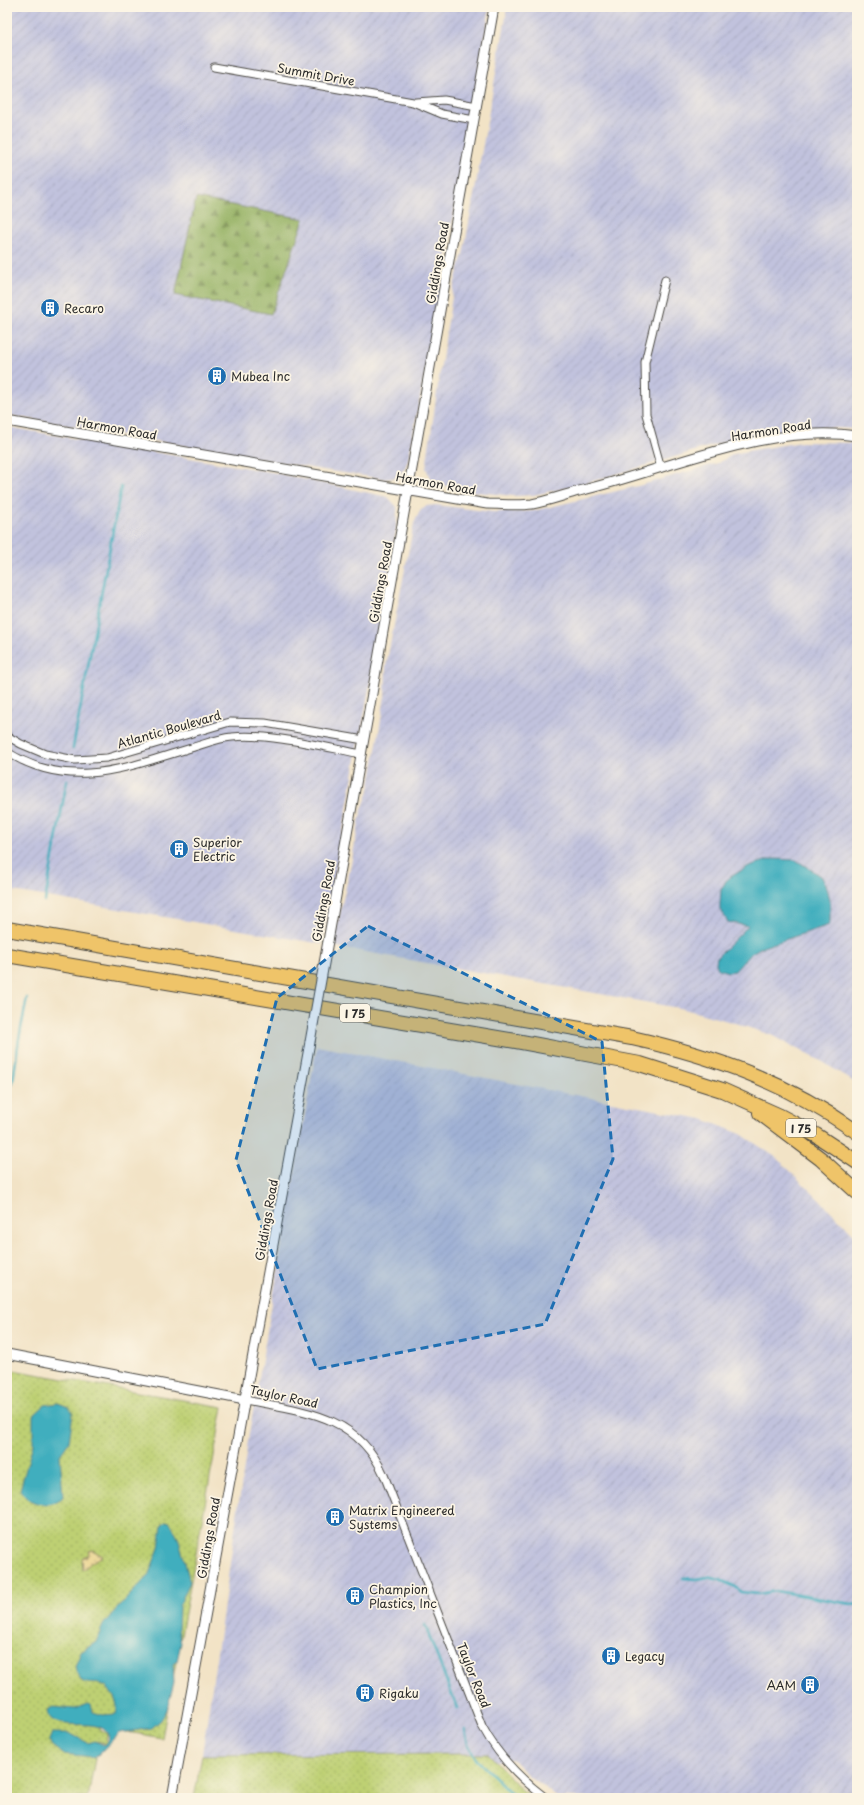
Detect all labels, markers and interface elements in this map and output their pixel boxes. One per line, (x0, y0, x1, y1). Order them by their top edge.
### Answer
street label: Summit Drive (276, 58, 356, 90)
street label: Giddings Road (421, 221, 453, 305)
building icon: Recaro (39, 297, 61, 319)
place label: Recaro (64, 299, 104, 317)
building icon: Mubea Inc (206, 365, 228, 387)
place label: Mubea Inc (231, 367, 290, 385)
street label: Harmon Road (76, 412, 158, 444)
street label: Harmon Road (730, 415, 812, 445)
street label: Harmon Road (395, 467, 477, 499)
street label: Giddings Road (364, 540, 396, 624)
street label: Atlantic Boulevard (115, 705, 224, 752)
place label: Superior Electric (193, 833, 242, 865)
building icon: Superior Electric (168, 838, 190, 860)
street label: Giddings Road (307, 859, 339, 943)
road number: I 75 (340, 1004, 370, 1022)
road number: I 75 (786, 1119, 816, 1137)
street label: Giddings Road (250, 1178, 282, 1262)
street label: Taylor Road (248, 1380, 320, 1412)
street label: Giddings Road (192, 1496, 224, 1580)
place label: Matrix Engineered Systems (349, 1501, 455, 1533)
building icon: Matrix Engineered Systems (324, 1506, 346, 1528)
place label: Champion Plastics, Inc (369, 1580, 437, 1612)
building icon: Champion Plastics, Inc (344, 1585, 366, 1607)
street label: Taylor Road (453, 1640, 495, 1710)
building icon: Legacy (600, 1645, 622, 1667)
place label: Legacy (625, 1647, 665, 1665)
building icon: AAM (799, 1674, 821, 1696)
place label: AAM (767, 1676, 796, 1694)
building icon: Rigaku (354, 1682, 376, 1704)
place label: Rigaku (379, 1684, 419, 1702)

